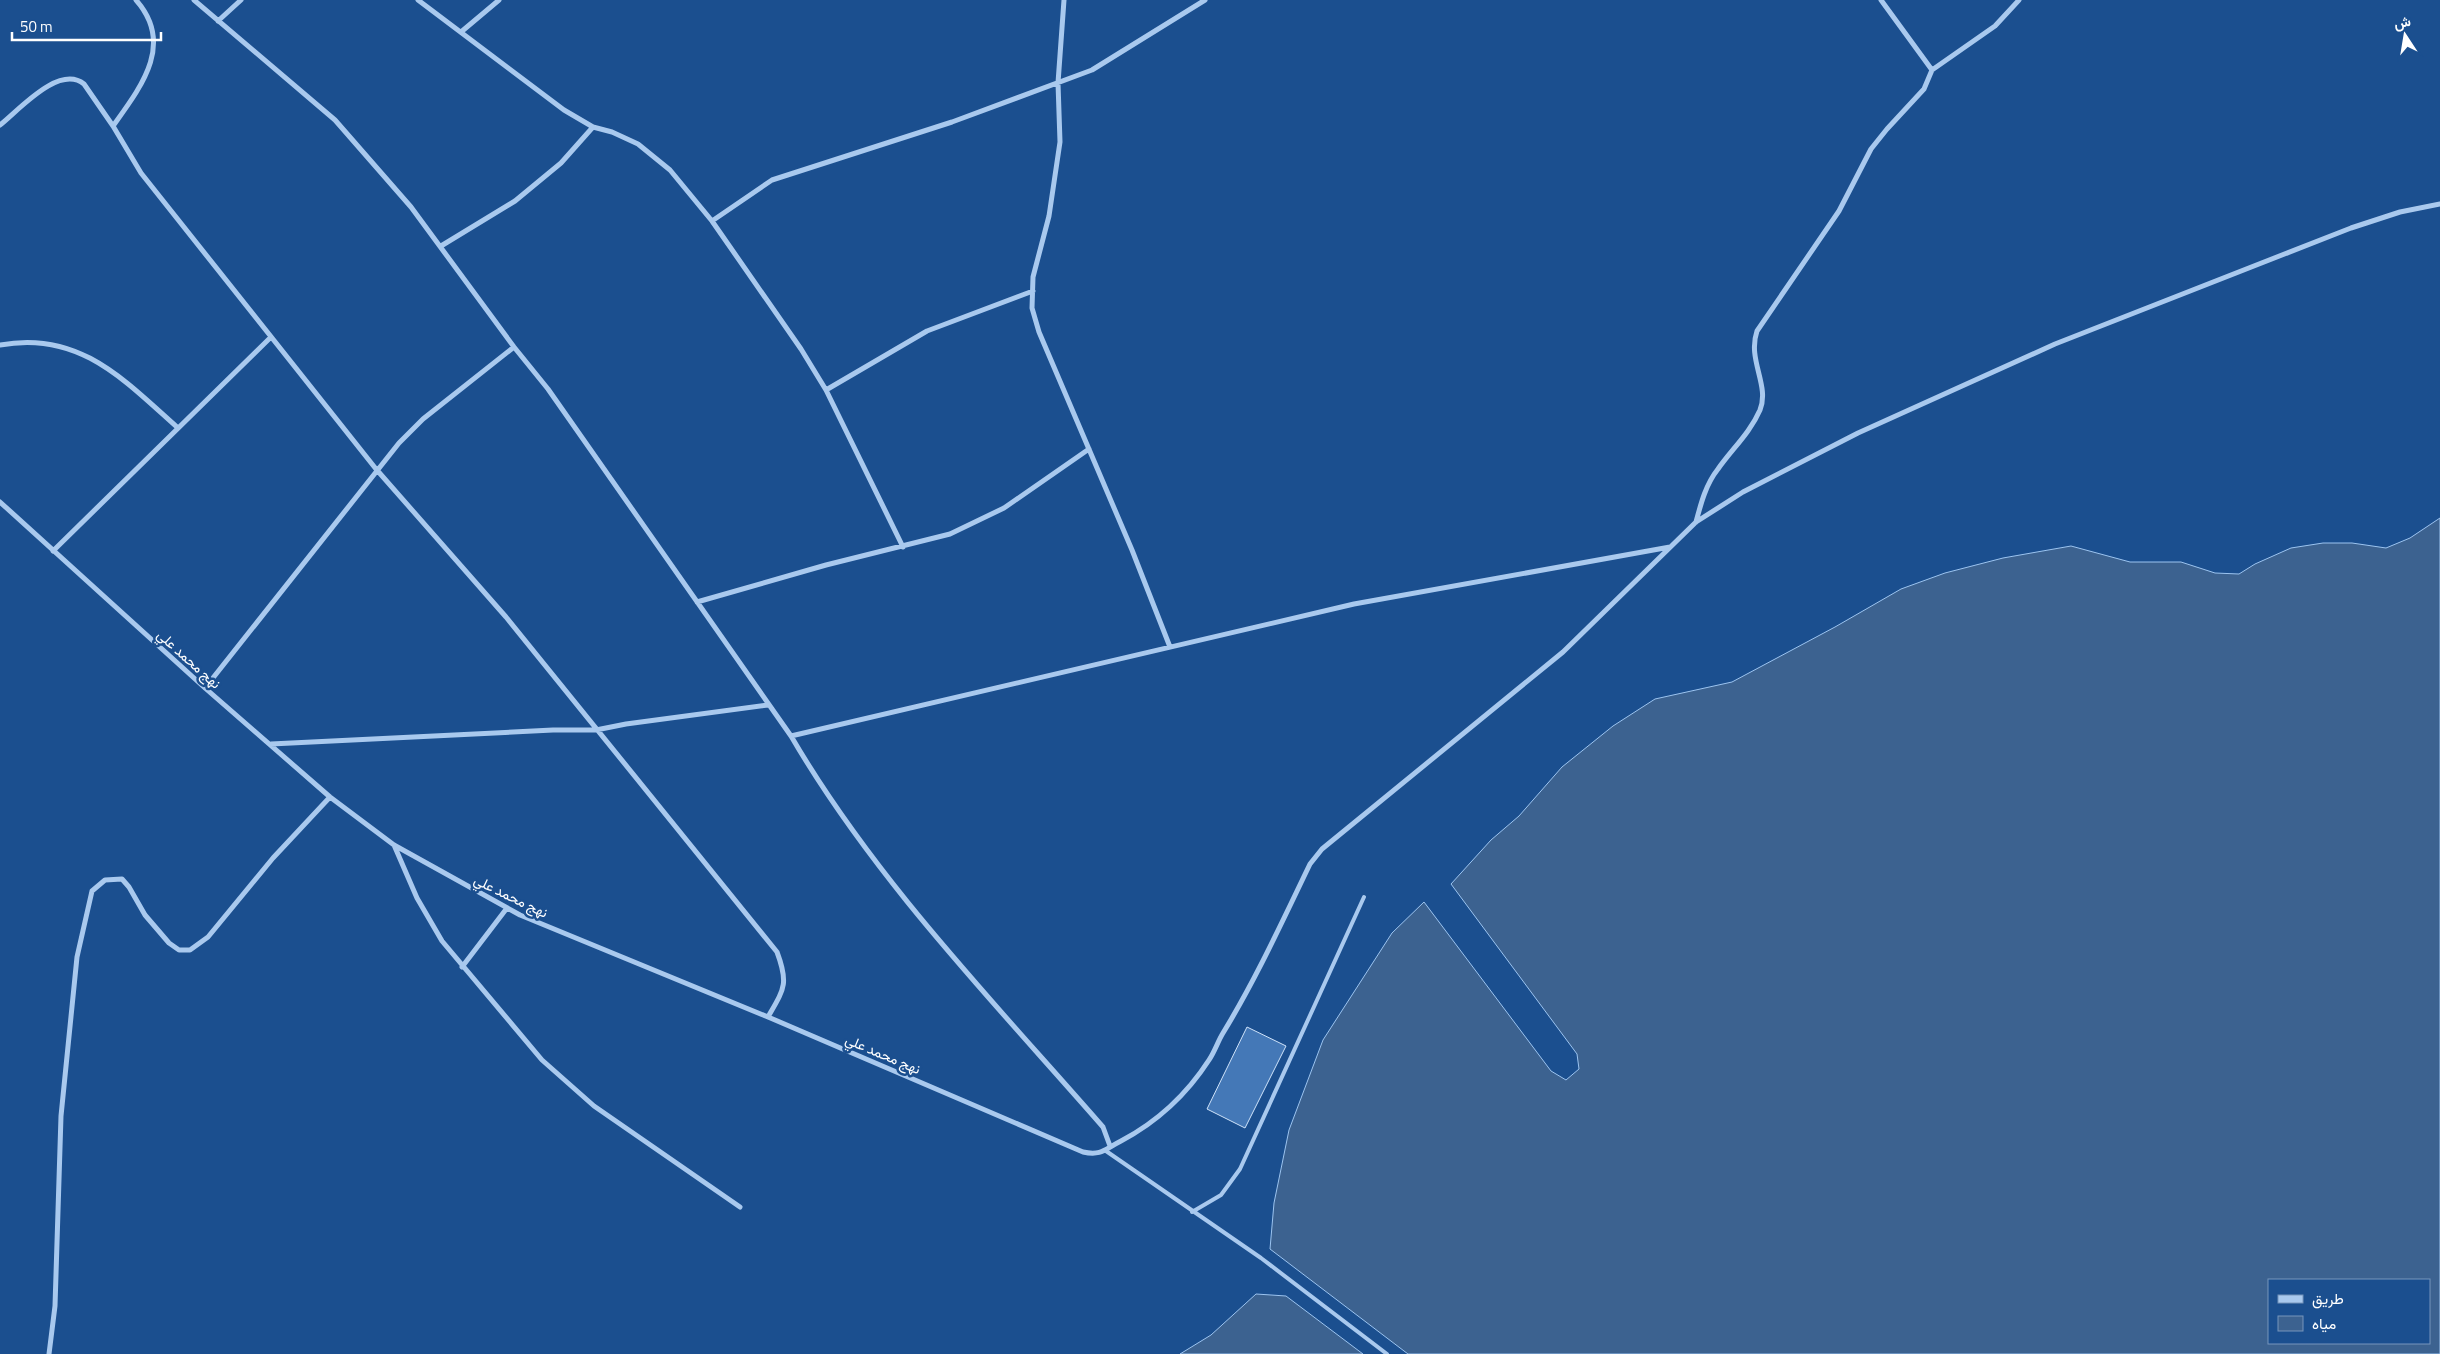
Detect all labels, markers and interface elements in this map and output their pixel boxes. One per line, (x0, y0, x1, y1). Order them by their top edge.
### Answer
scale bar (12, 10, 161, 42)
north arrow (2380, 10, 2430, 60)
text: ش (2392, 10, 2413, 34)
text: 50 m (20, 15, 53, 38)
street label: نهج محمد علي (151, 624, 226, 695)
street label: نهج محمد علي (470, 869, 552, 924)
street label: نهج محمد علي (841, 1028, 924, 1081)
legend (2268, 1279, 2430, 1344)
text: طريق (2312, 1287, 2344, 1310)
text: مياه (2312, 1312, 2336, 1335)

